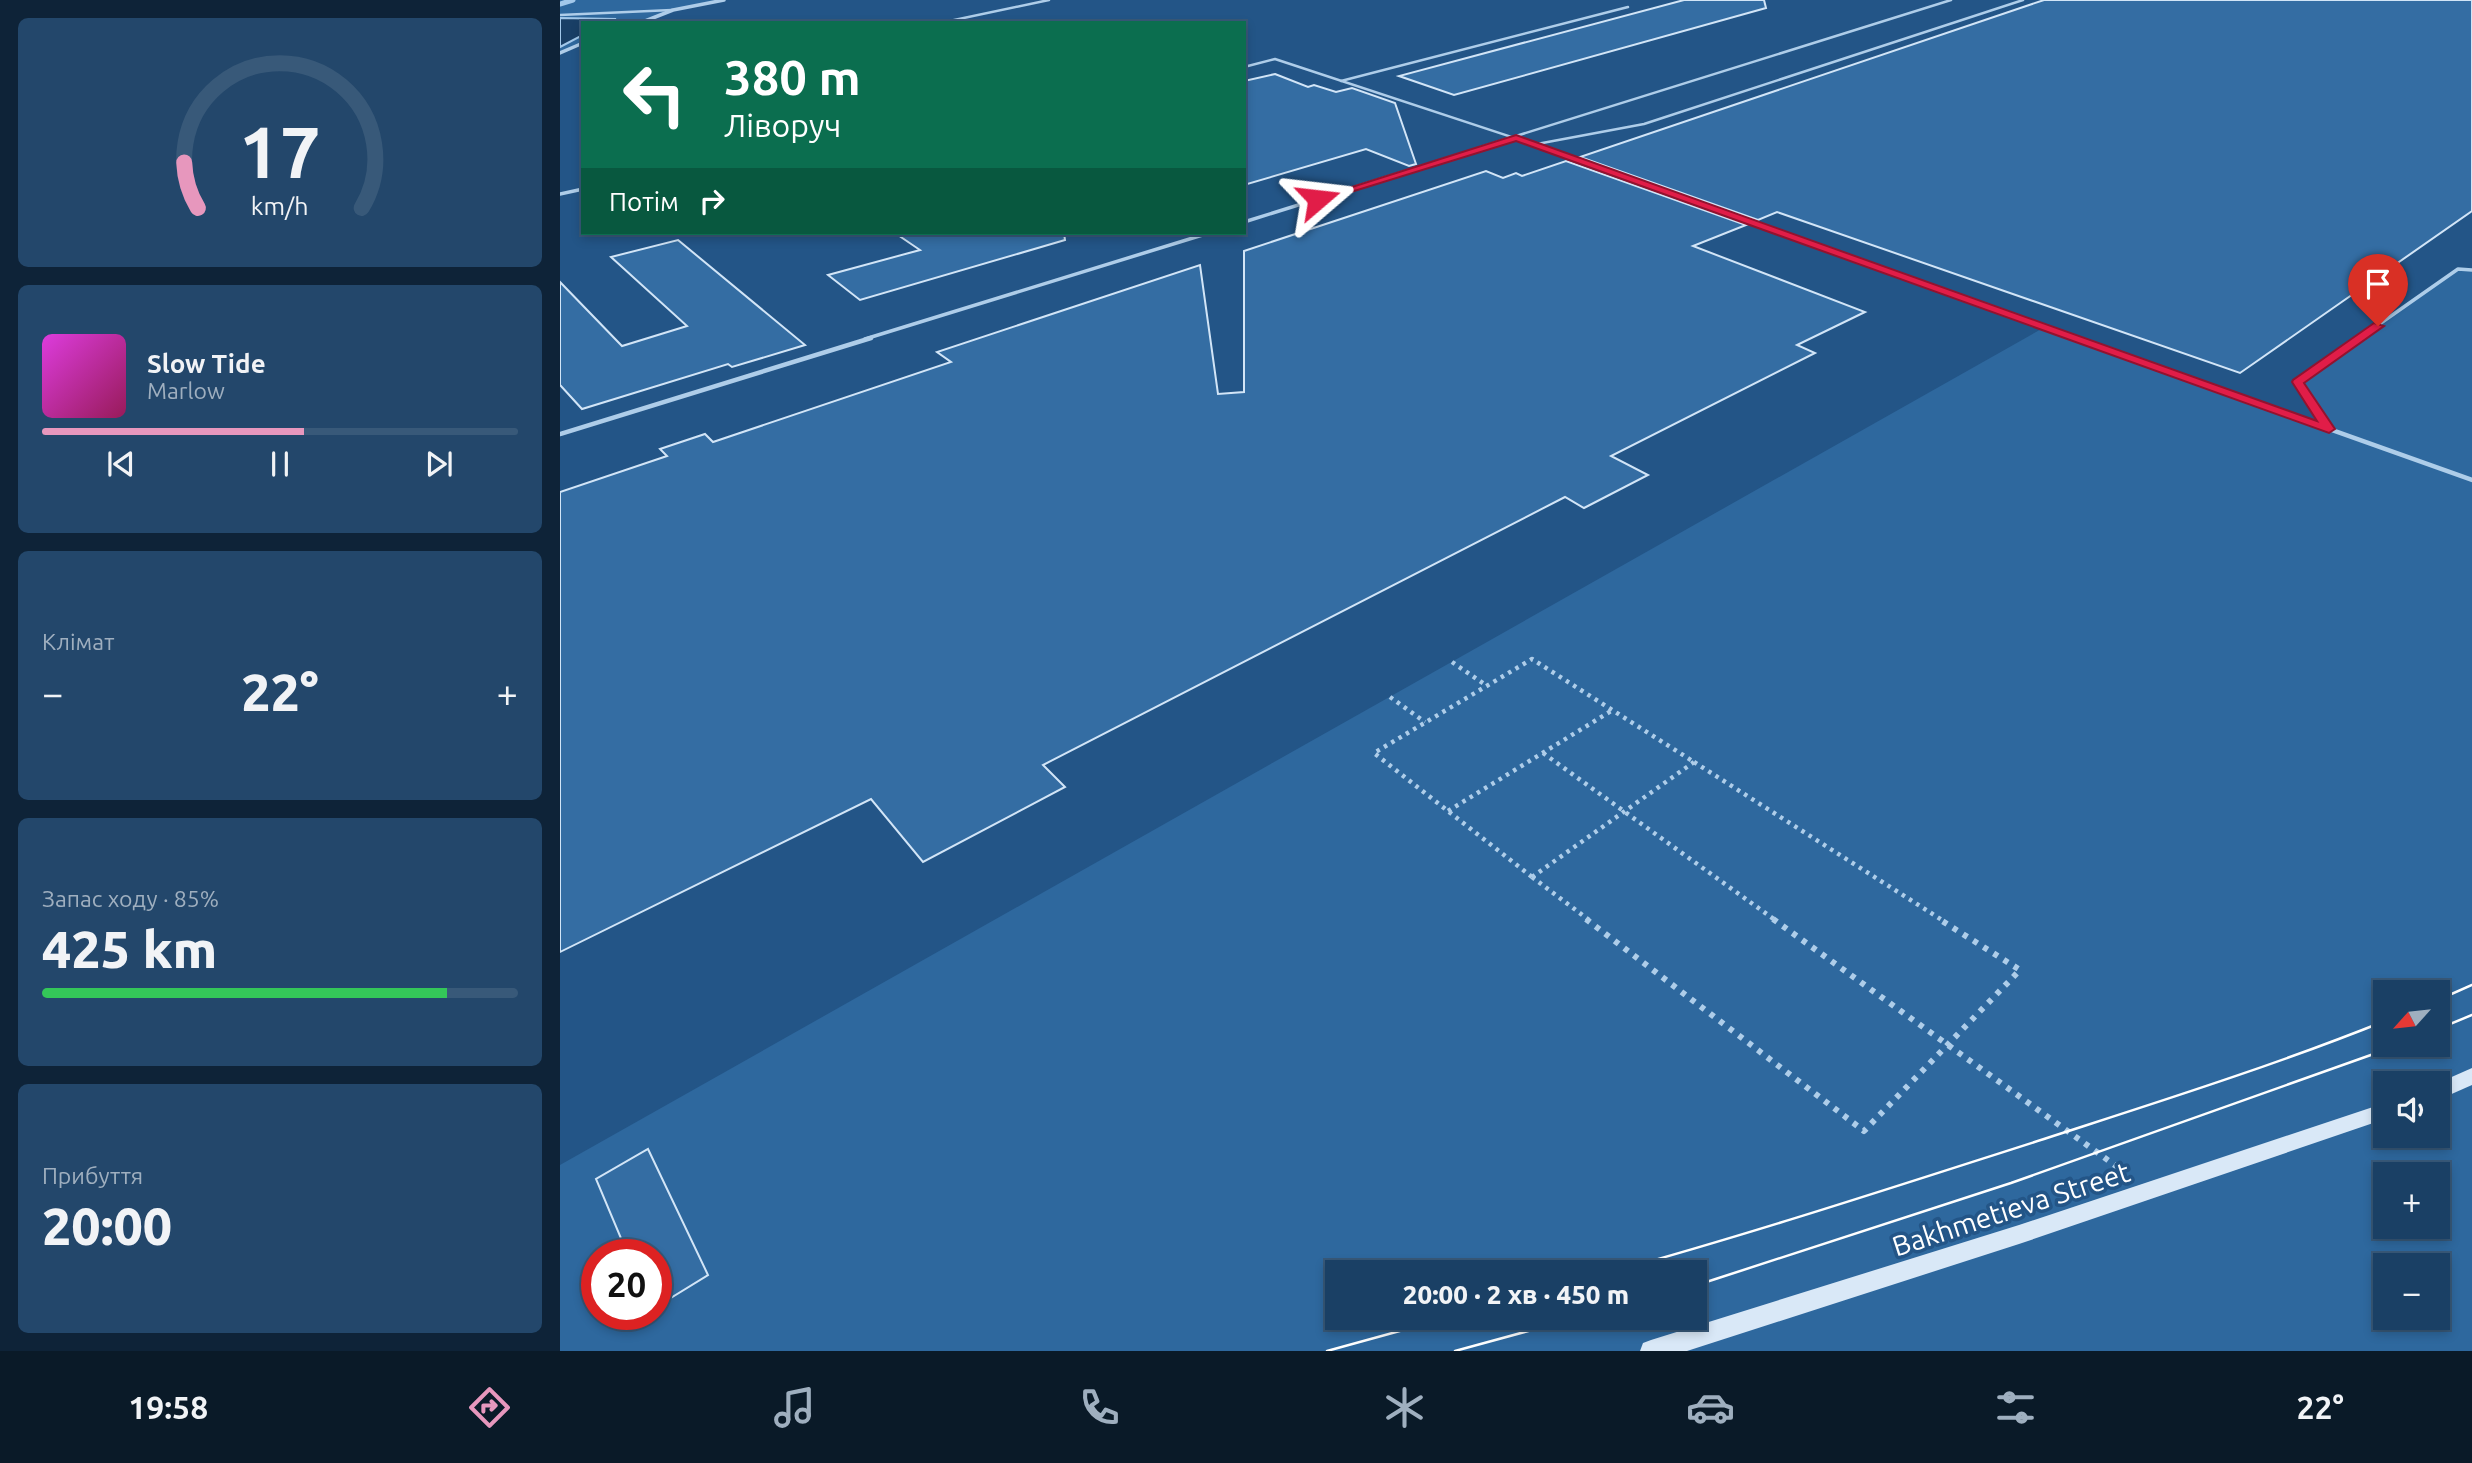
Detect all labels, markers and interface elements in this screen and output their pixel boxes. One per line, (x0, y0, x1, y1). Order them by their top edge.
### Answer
icon: left (609, 49, 700, 140)
text: 380 m (724, 49, 861, 104)
text: Ліворуч (724, 107, 841, 143)
text: 17 (239, 111, 321, 193)
position arrow (1281, 162, 1355, 236)
icon: right (693, 182, 731, 220)
text: Потім (609, 187, 679, 216)
text: km/h (251, 192, 309, 220)
pin (2348, 254, 2408, 326)
icon: arrive (2359, 265, 2397, 303)
text: Slow Tide (147, 349, 266, 378)
text: Marlow (147, 378, 225, 403)
icon: previous (102, 445, 140, 483)
icon: pause (261, 445, 299, 483)
icon: next (420, 445, 458, 483)
text: Клімат (42, 629, 114, 654)
text: 22° (241, 663, 319, 721)
text: − (42, 672, 63, 714)
text: + (497, 672, 518, 714)
text: Запас ходу · 85% (42, 886, 219, 911)
text: 425 km (42, 920, 217, 978)
north arrow (2373, 980, 2450, 1057)
map controls (2373, 980, 2450, 1330)
button: sound (2373, 1071, 2450, 1148)
street label: Bakhmetieva Street (1888, 1155, 2133, 1262)
button: + (2373, 1162, 2450, 1239)
text: Прибуття (42, 1163, 143, 1188)
text: 20:00 (42, 1197, 172, 1255)
speed limit sign: 20 (581, 1239, 672, 1330)
button: − (2373, 1253, 2450, 1330)
text: 20:00 · 2 хв · 450 m (1403, 1280, 1629, 1309)
icon: directions (465, 1383, 514, 1432)
icon: music (770, 1383, 819, 1432)
icon: phone (1075, 1383, 1124, 1432)
icon: climate (1380, 1383, 1429, 1432)
icon: car (1686, 1383, 1735, 1432)
icon: filters (1991, 1383, 2040, 1432)
text: 19:58 (128, 1389, 208, 1425)
text: 22° (2296, 1389, 2344, 1425)

